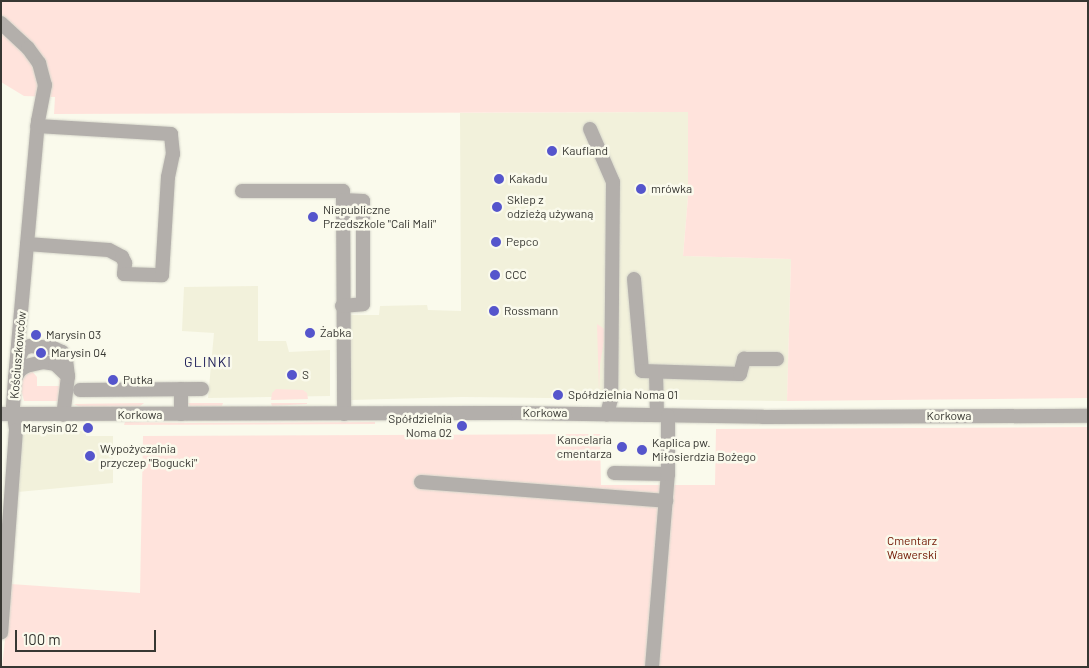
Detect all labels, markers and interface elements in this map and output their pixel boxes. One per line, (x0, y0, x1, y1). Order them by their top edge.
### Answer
place label: Kaufland (562, 144, 608, 158)
marker: Kaufland (546, 145, 558, 157)
place label: Kakadu (509, 172, 547, 186)
marker: Kakadu (493, 173, 505, 185)
place label: mrówka (651, 182, 692, 196)
marker: mrówka (635, 183, 647, 195)
place label: Sklep z odzieżą używaną (507, 193, 593, 221)
marker: Sklep z odzieżą używaną (491, 201, 503, 213)
place label: Niepubliczne Przedszkole "Cali Mali" (323, 203, 436, 231)
marker: Niepubliczne Przedszkole "Cali Mali" (307, 211, 319, 223)
place label: Pepco (506, 235, 539, 249)
marker: Pepco (490, 236, 502, 248)
place label: CCC (505, 268, 527, 282)
marker: CCC (489, 269, 501, 281)
place label: Rossmann (504, 304, 558, 318)
marker: Rossmann (488, 305, 500, 317)
street label: Kościuszkowców (7, 311, 29, 399)
place label: Żabka (320, 326, 351, 340)
marker: Żabka (304, 327, 316, 339)
place label: Marysin 03 (46, 328, 101, 342)
marker: Marysin 03 (30, 329, 42, 341)
place label: Marysin 04 (51, 346, 107, 360)
marker: Marysin 04 (35, 347, 47, 359)
district label: GLINKI (183, 354, 233, 370)
place label: S (302, 368, 309, 382)
marker: S (286, 369, 298, 381)
place label: Putka (123, 373, 153, 387)
marker: Putka (107, 374, 119, 386)
place label: Spółdzielnia Noma 01 (568, 388, 678, 402)
marker: Spółdzielnia Noma 01 (552, 389, 564, 401)
street label: Korkowa (523, 406, 567, 420)
street label: Korkowa (118, 408, 162, 422)
street label: Korkowa (927, 409, 971, 423)
place label: Spółdzielnia Noma 02 (388, 412, 452, 440)
marker: Spółdzielnia Noma 02 (456, 420, 468, 432)
place label: Marysin 02 (23, 421, 78, 435)
marker: Marysin 02 (82, 422, 94, 434)
place label: Kancelaria cmentarza (557, 433, 612, 461)
place label: Kaplica pw. Miłosierdzia Bożego (652, 436, 756, 464)
marker: Kancelaria cmentarza (616, 441, 628, 453)
place label: Wypożyczalnia przyczep "Bogucki" (100, 442, 197, 470)
marker: Kaplica pw. Miłosierdzia Bożego (636, 444, 648, 456)
marker: Wypożyczalnia przyczep "Bogucki" (84, 450, 96, 462)
park label: Cmentarz Wawerski (887, 534, 937, 562)
scale bar (18, 620, 159, 652)
text: 100 m (23, 630, 61, 648)

